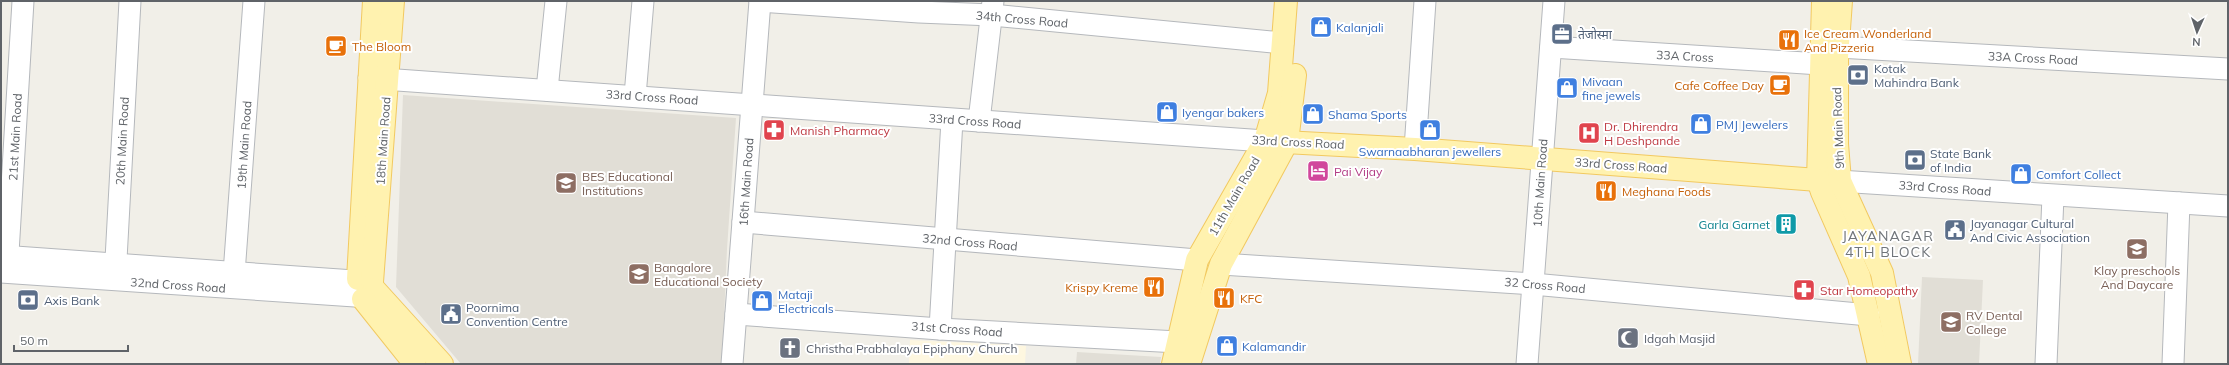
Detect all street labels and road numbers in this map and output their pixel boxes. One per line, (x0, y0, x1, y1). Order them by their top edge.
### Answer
street label: 34th Cross Road (975, 7, 1069, 31)
street label: 33A Cross (1656, 47, 1714, 65)
street label: 33A Cross Road (1988, 48, 2078, 68)
street label: 33rd Cross Road (605, 86, 699, 108)
street label: 9th Main Road (1829, 87, 1847, 169)
street label: 21st Main Road (5, 93, 25, 181)
street label: 20th Main Road (112, 96, 132, 186)
street label: 18th Main Road (372, 96, 394, 186)
street label: 19th Main Road (233, 100, 255, 190)
street label: 33rd Cross Road (928, 110, 1022, 132)
street label: 33rd Cross Road (1251, 132, 1345, 152)
street label: 16th Main Road (735, 137, 757, 227)
street label: 10th Main Road (1529, 138, 1551, 228)
street label: 11th Main Road (1205, 154, 1263, 238)
street label: 33rd Cross Road (1574, 154, 1668, 176)
street label: 33rd Cross Road (1898, 177, 1992, 199)
street label: 32nd Cross Road (922, 230, 1018, 254)
street label: 32nd Cross Road (130, 274, 226, 296)
street label: 32 Cross Road (1504, 274, 1586, 296)
street label: 31st Cross Road (911, 318, 1003, 340)

